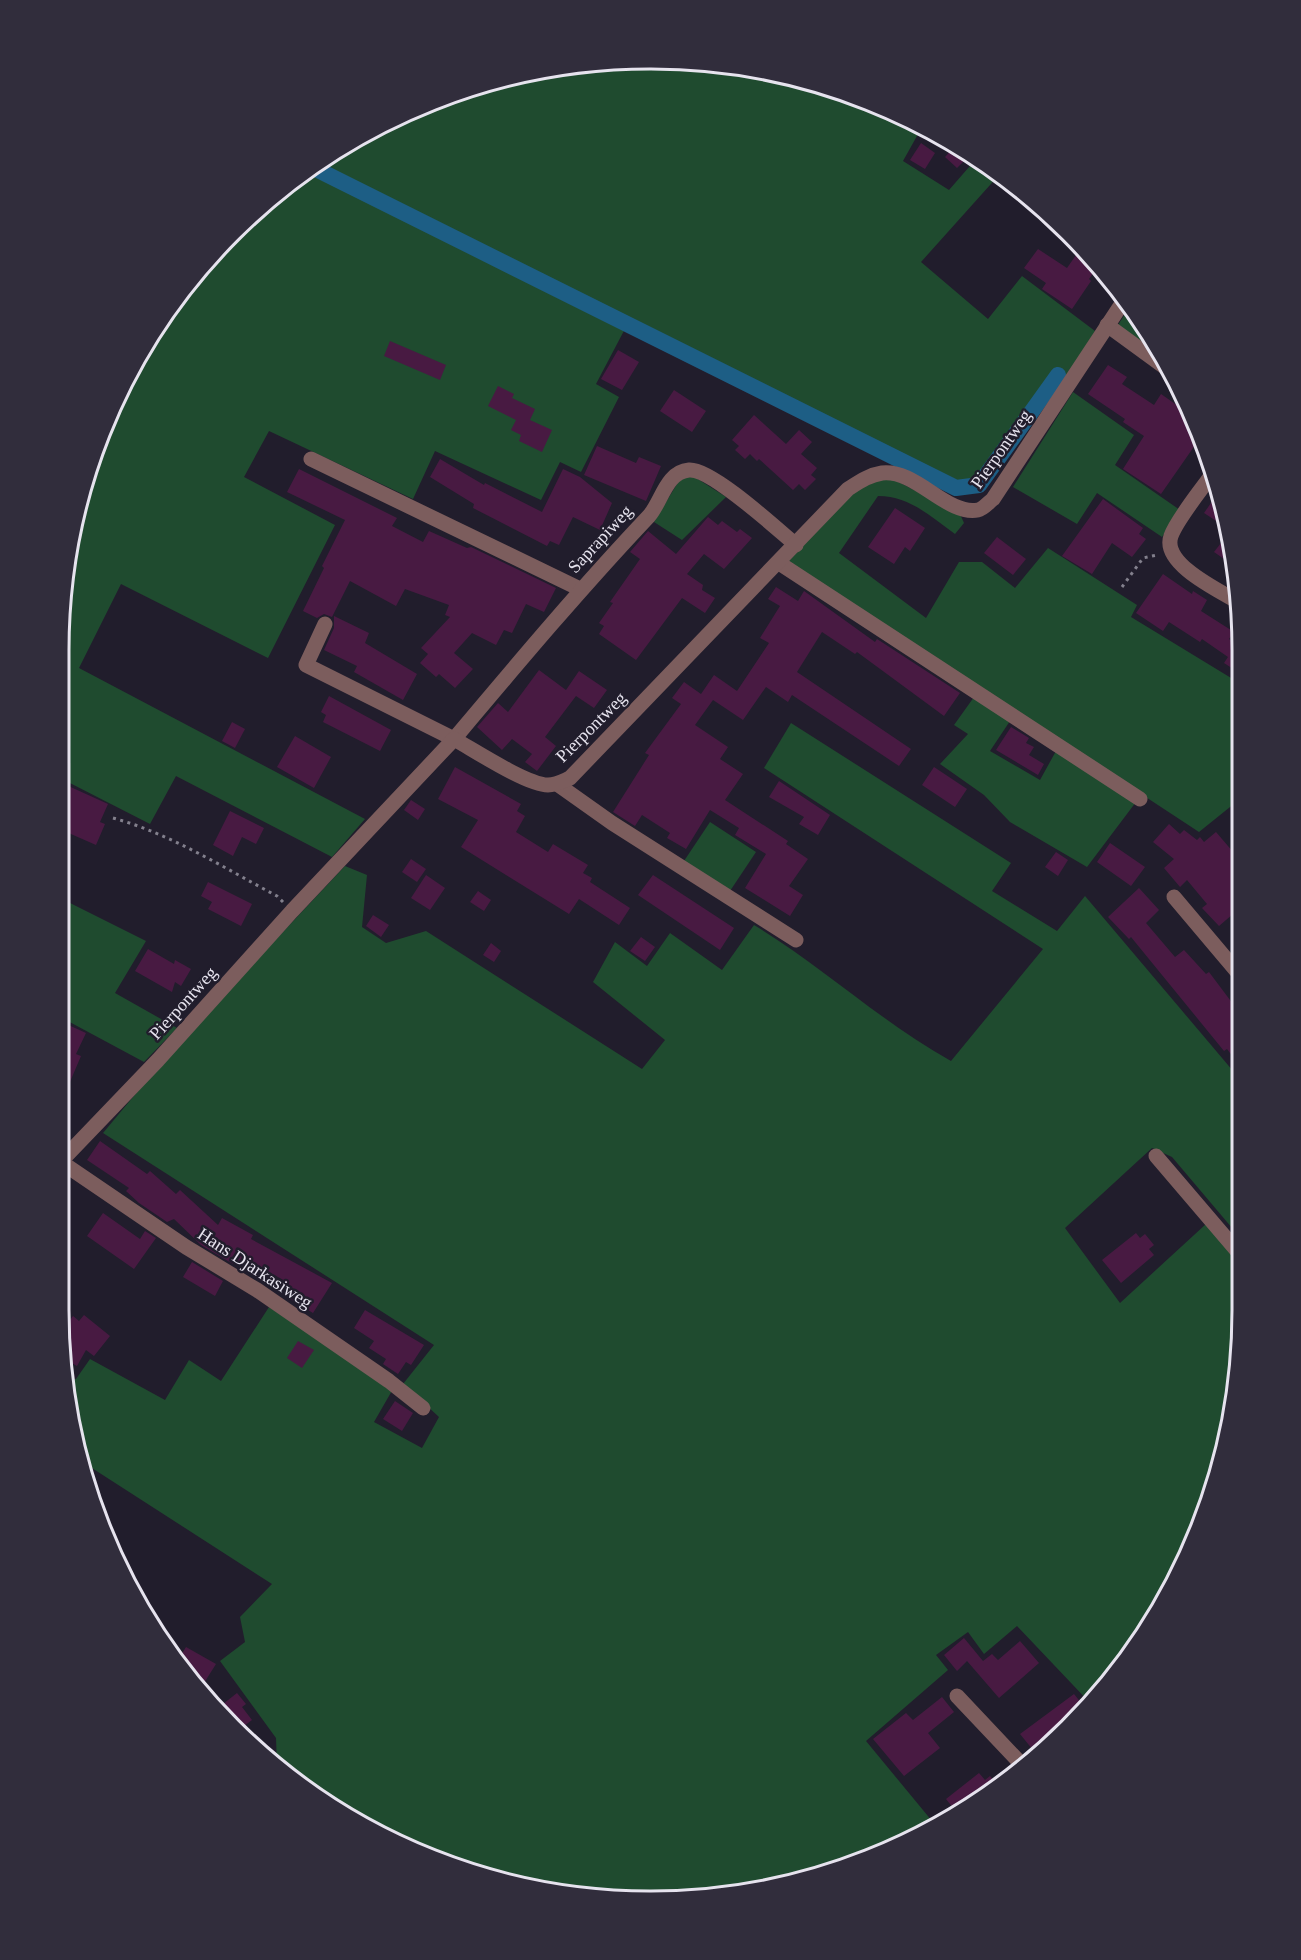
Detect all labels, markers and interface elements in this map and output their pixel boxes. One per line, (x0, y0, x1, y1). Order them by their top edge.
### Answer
street label: Pierpontweg (967, 406, 1035, 492)
street label: Saprapiweg (564, 501, 636, 577)
street label: Pierpontweg (552, 688, 630, 766)
street label: Pierpontweg (145, 963, 221, 1043)
street label: Hans Djarkasiweg (194, 1224, 316, 1312)

